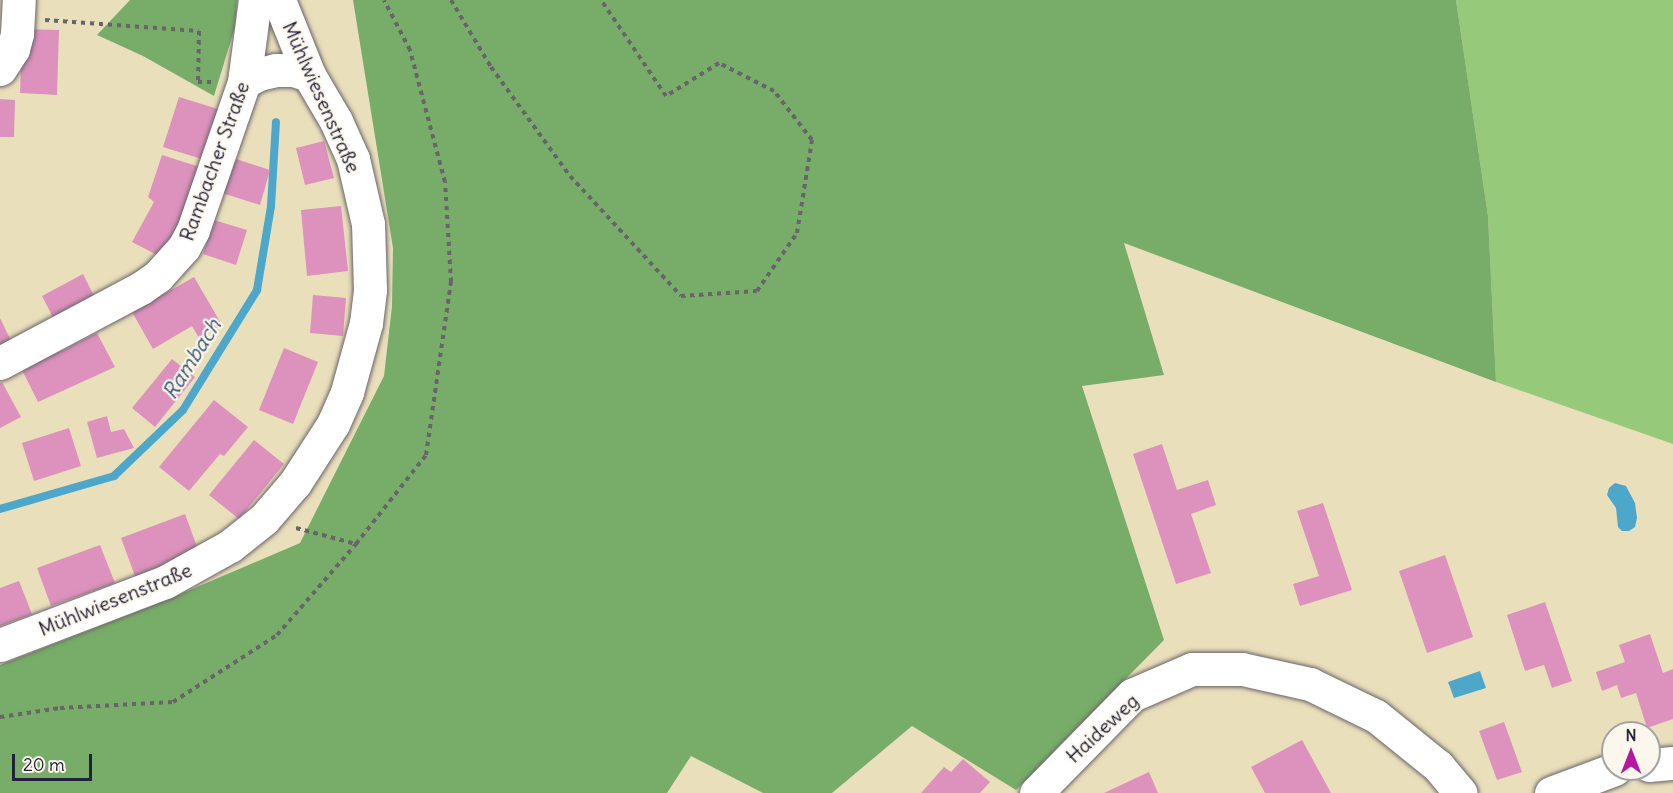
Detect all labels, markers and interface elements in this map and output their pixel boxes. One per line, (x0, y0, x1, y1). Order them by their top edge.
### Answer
street label: Mühlwiesenstraße (278, 18, 366, 176)
street label: Rambacher Straße (174, 78, 254, 244)
water label: Rambach (157, 314, 227, 404)
street label: Mühlwiesenstraße (35, 557, 195, 641)
street label: Haideweg (1061, 688, 1143, 768)
north arrow (1601, 721, 1661, 781)
text: N (1625, 725, 1637, 745)
scale bar (15, 742, 94, 780)
text: 20 m (23, 753, 65, 776)

